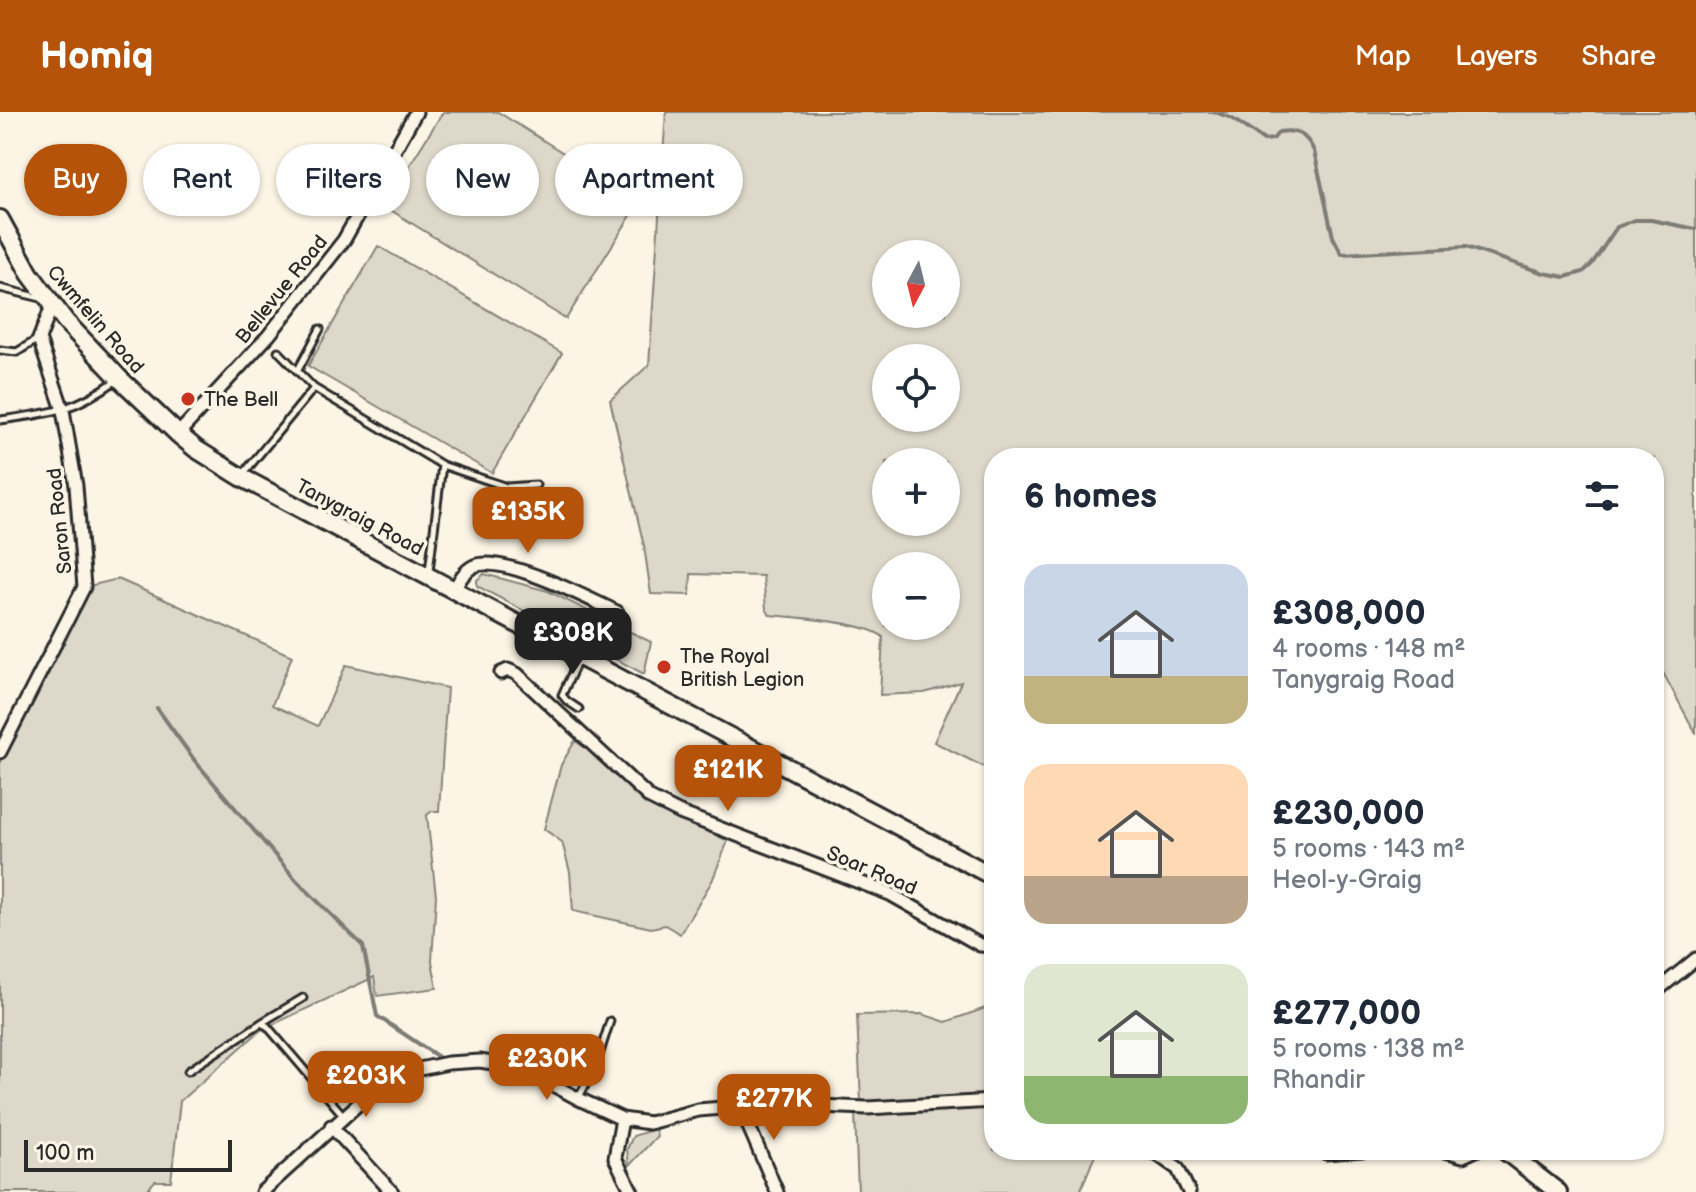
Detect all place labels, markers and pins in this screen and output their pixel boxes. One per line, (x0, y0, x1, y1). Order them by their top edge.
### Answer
place label: The Bell (204, 388, 278, 412)
marker: The Bell (179, 390, 197, 408)
pin: £135K (472, 487, 584, 555)
pin: £308K (517, 608, 629, 676)
place label: The Royal British Legion (680, 645, 804, 692)
marker: The Royal British Legion (655, 658, 673, 676)
pin: £121K (672, 745, 784, 813)
pin: £230K (491, 1034, 603, 1102)
pin: £203K (310, 1051, 422, 1119)
pin: £277K (718, 1074, 830, 1142)

